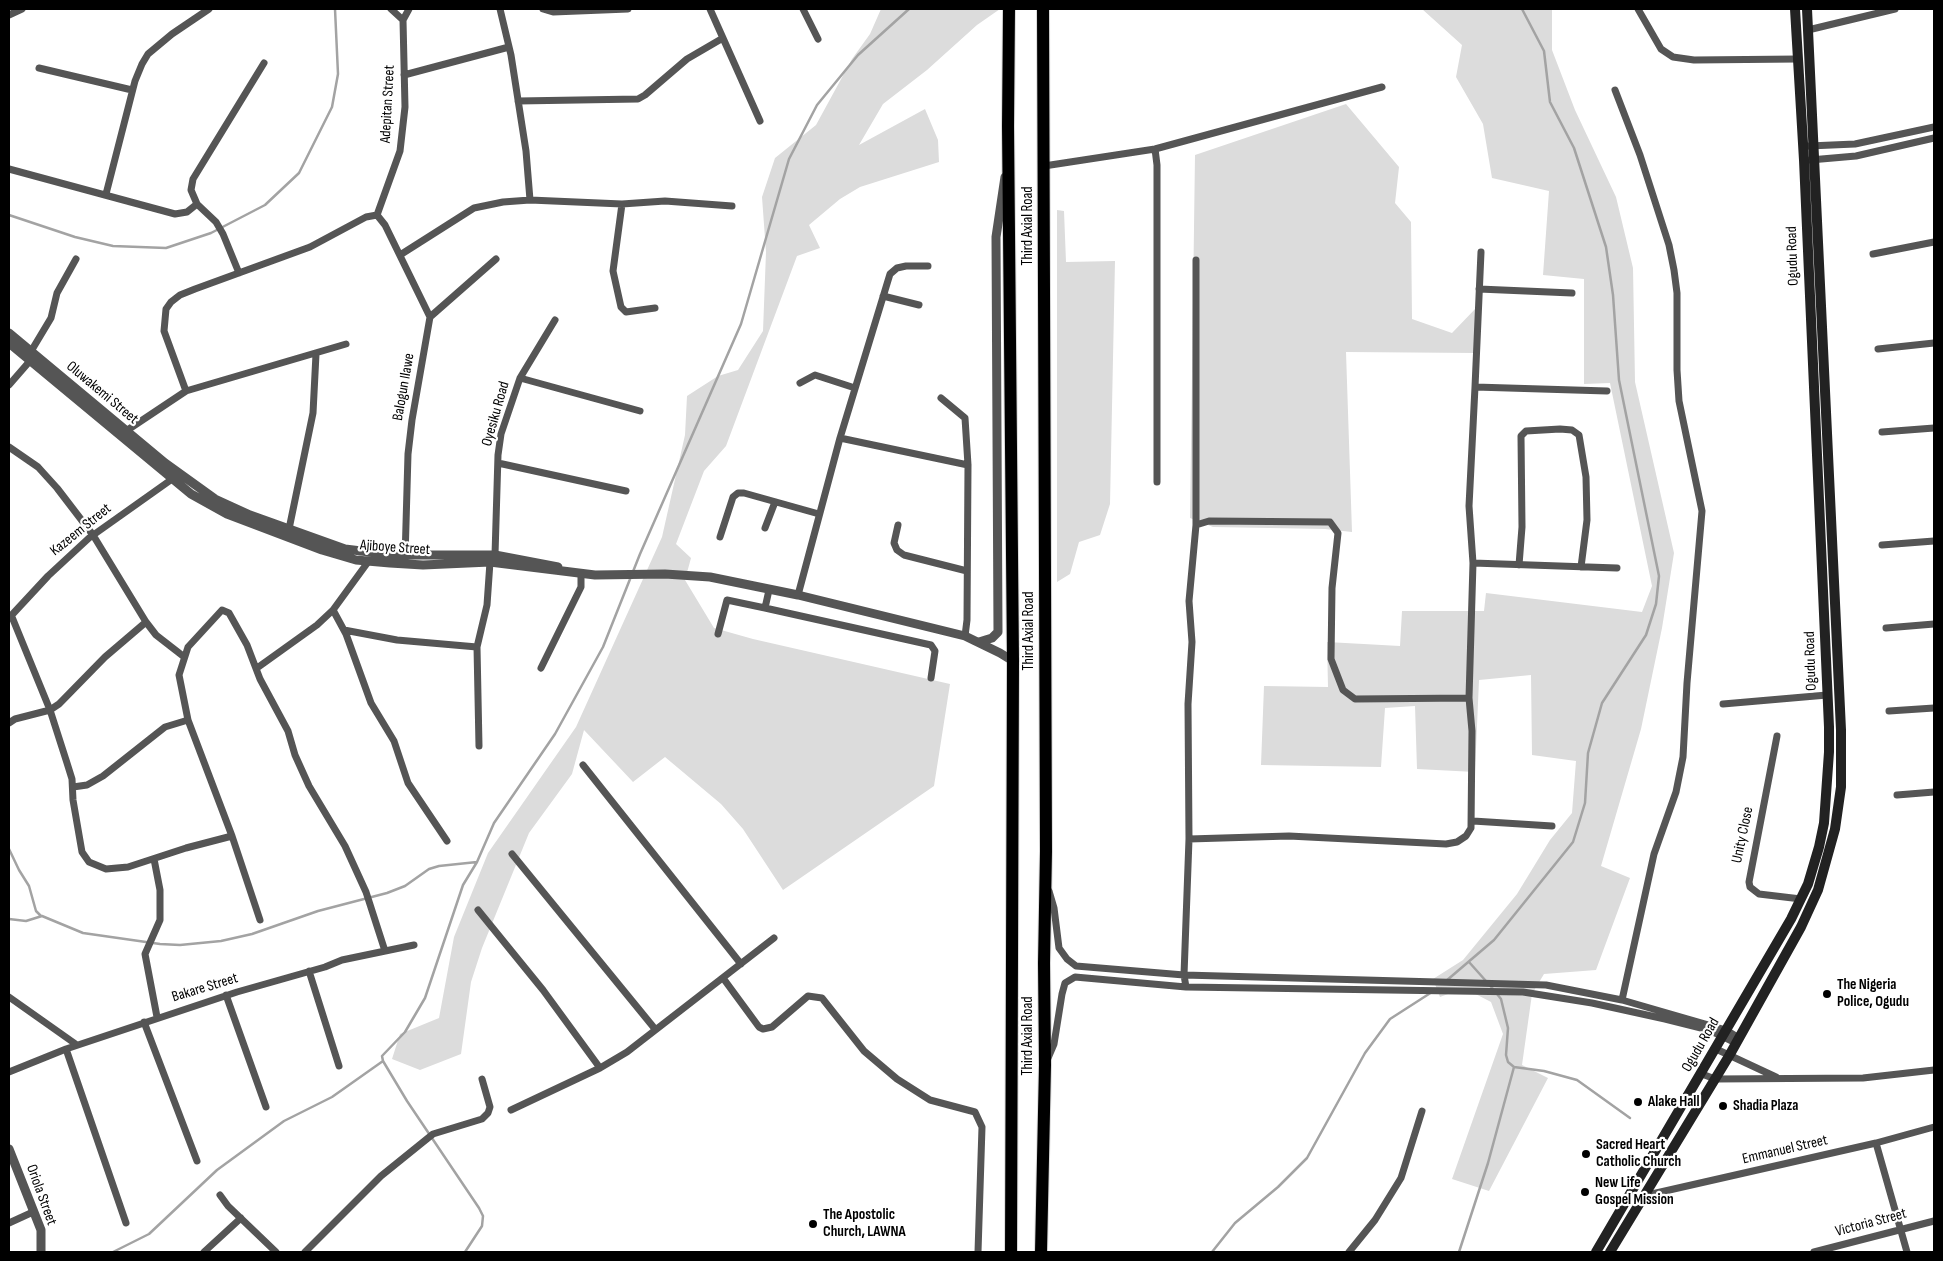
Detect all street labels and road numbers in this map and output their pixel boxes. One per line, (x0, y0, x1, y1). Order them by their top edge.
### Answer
street label: Adepitan Street (377, 64, 399, 144)
street label: Third Axial Road (1019, 187, 1037, 265)
street label: Ogudu Road (1783, 226, 1803, 286)
street label: Balogun Ilawe (389, 352, 419, 422)
street label: Oluwakemi Street (62, 358, 142, 428)
street label: Oyesiku Road (478, 379, 514, 449)
street label: Kazeem Street (47, 500, 115, 560)
street label: Ajiboye Street (359, 537, 431, 559)
street label: Third Axial Road (1020, 592, 1038, 670)
street label: Ogudu Road (1801, 631, 1821, 691)
street label: Unity Close (1728, 805, 1758, 865)
street label: Bakare Street (170, 969, 240, 1007)
street label: Third Axial Road (1019, 997, 1037, 1075)
street label: Ogudu Road (1678, 1015, 1724, 1075)
street label: Emmanuel Street (1741, 1131, 1829, 1169)
street label: Oriola Street (22, 1162, 60, 1228)
street label: Victoria Street (1833, 1205, 1909, 1241)

